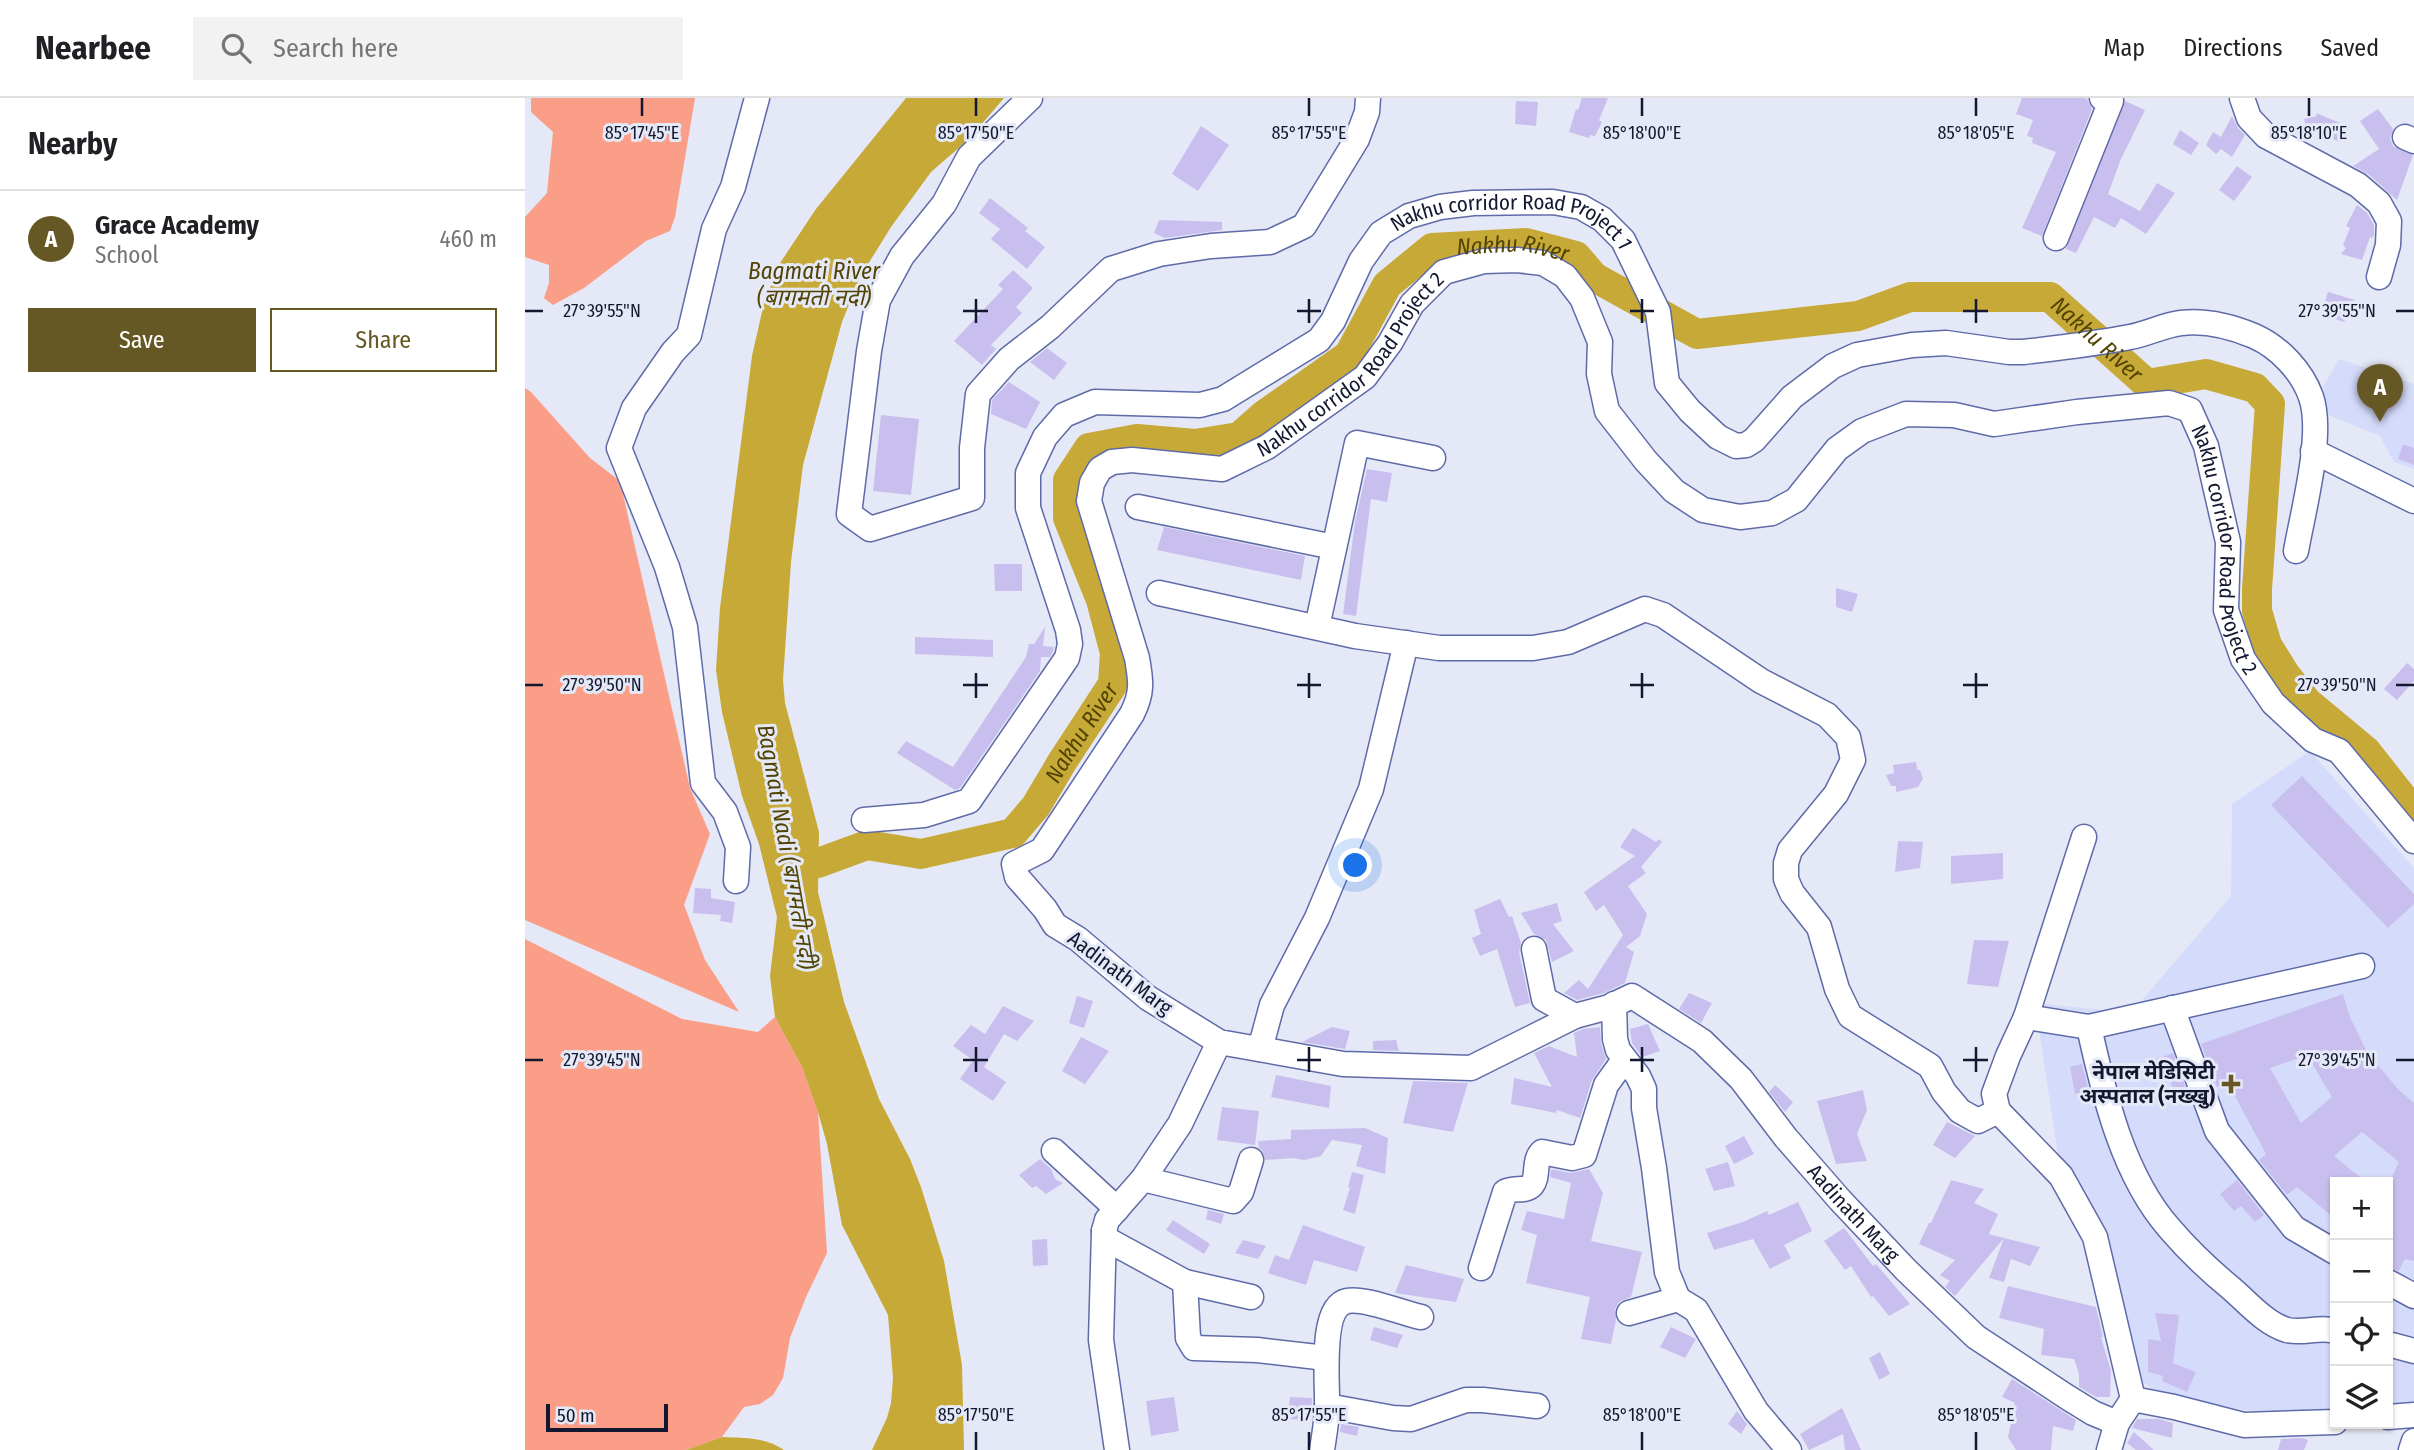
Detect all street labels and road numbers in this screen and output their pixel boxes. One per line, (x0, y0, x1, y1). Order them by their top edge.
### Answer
street label: Nakhu corridor Road Project 1 (1386, 189, 1638, 253)
street label: Nakhu corridor Road Project 2 (1253, 267, 1449, 463)
street label: Nakhu corridor Road Project 2 (2185, 421, 2263, 680)
street label: Aadinath Marg (1063, 925, 1178, 1021)
street label: Aadinath Marg (1802, 1159, 1905, 1268)

